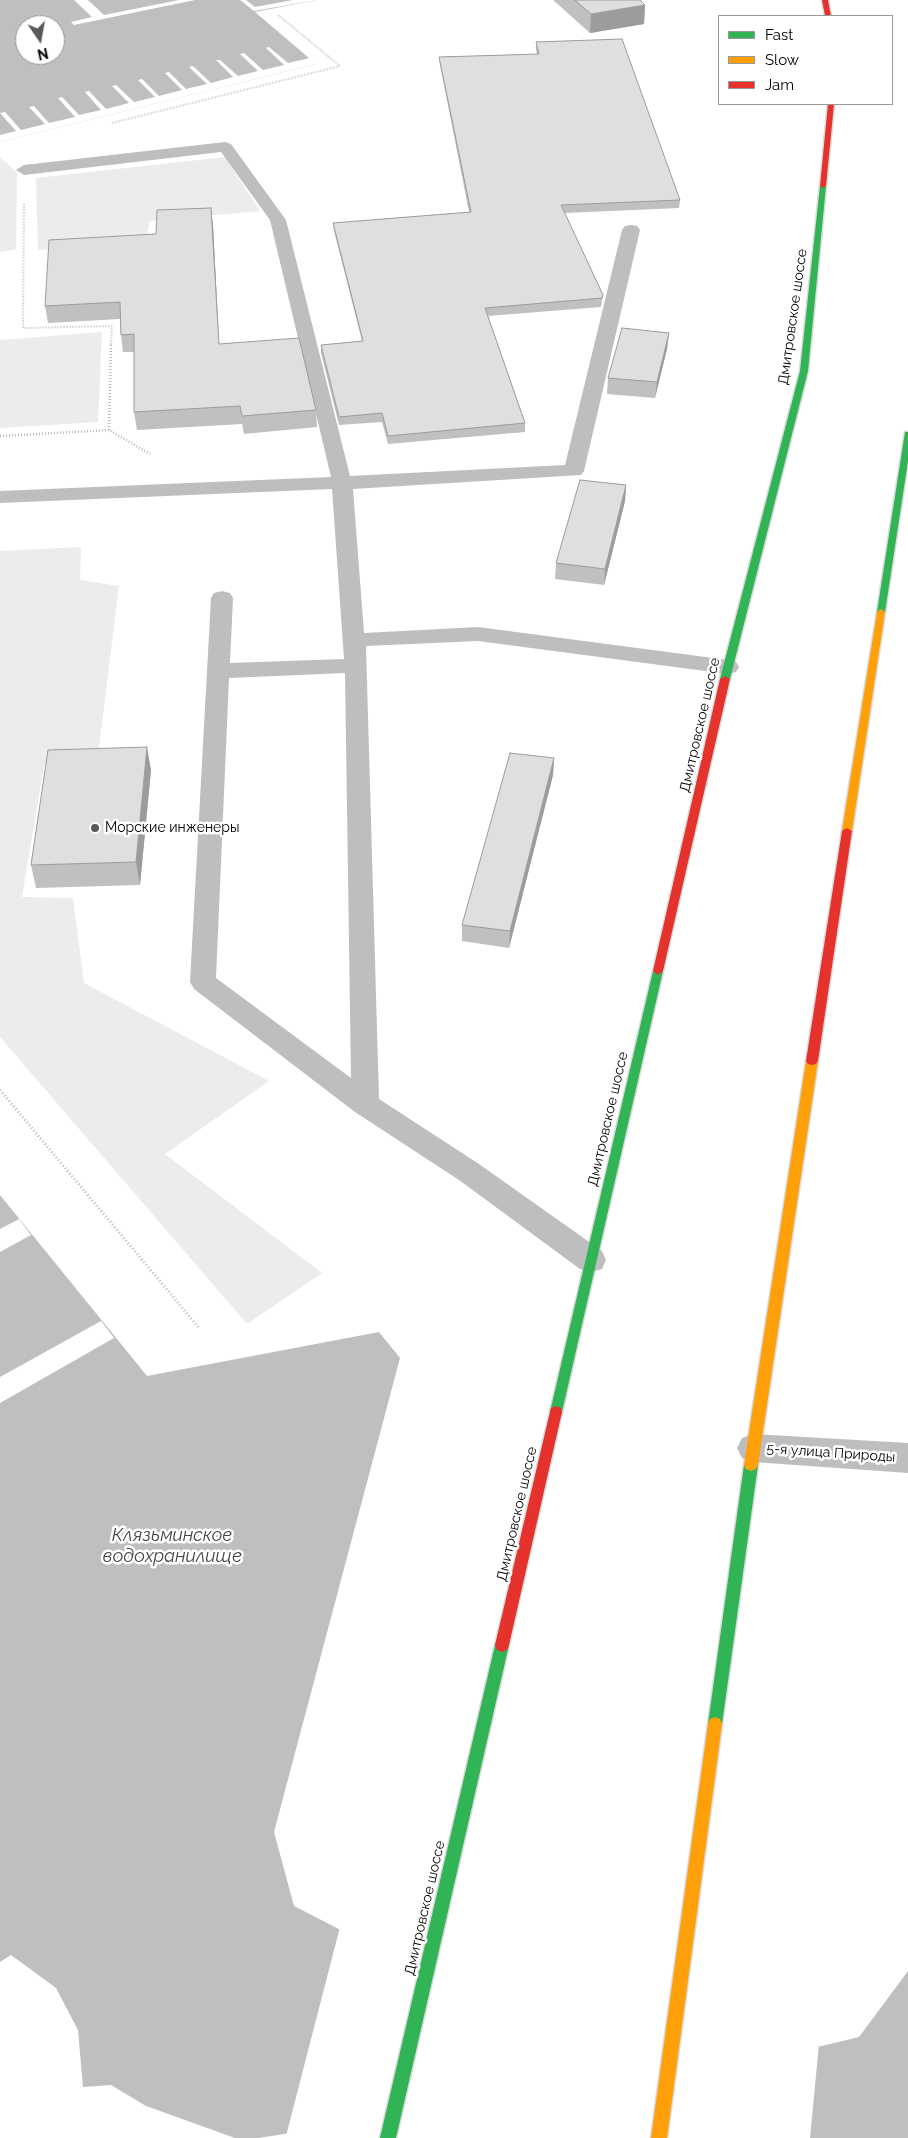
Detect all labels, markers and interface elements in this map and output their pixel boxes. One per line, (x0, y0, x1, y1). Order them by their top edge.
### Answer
north arrow (15, 15, 65, 65)
legend (718, 15, 893, 105)
text: Fast (765, 26, 793, 44)
text: N (36, 45, 50, 63)
text: Slow (765, 51, 799, 69)
text: Jam (765, 76, 794, 94)
street label: Дмитровское шоссе (775, 248, 811, 386)
street label: Дмитровское шоссе (676, 656, 724, 794)
place label: Морские инженеры (105, 820, 239, 836)
marker: Морские инженеры (89, 822, 101, 834)
street label: Дмитровское шоссе (584, 1050, 632, 1188)
street label: 5-я улица Природы (766, 1440, 896, 1466)
street label: Дмитровское шоссе (493, 1445, 541, 1583)
water label: Клязьминское водохранилище (102, 1525, 242, 1568)
street label: Дмитровское шоссе (401, 1839, 449, 1977)

